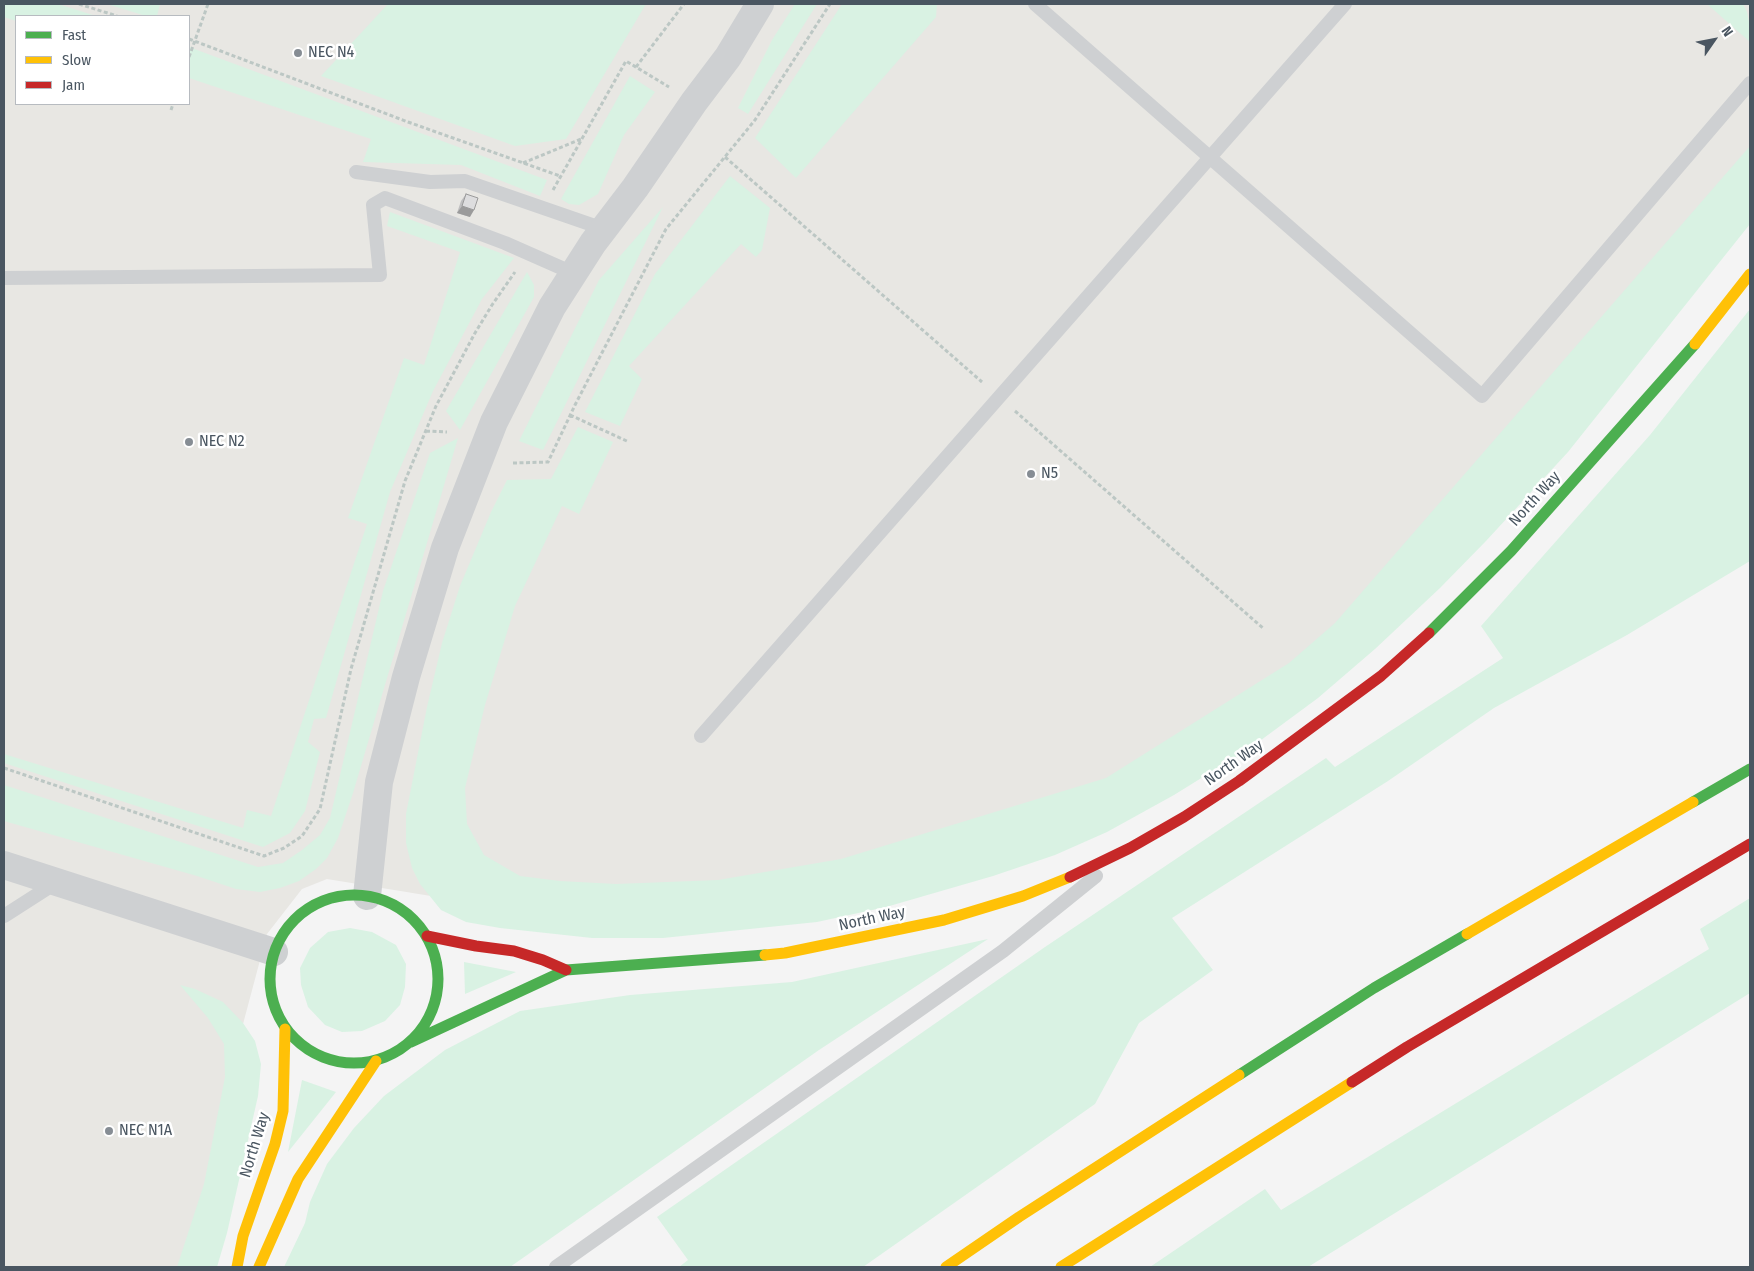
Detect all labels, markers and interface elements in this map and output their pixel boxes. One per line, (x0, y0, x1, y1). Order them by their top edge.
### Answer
legend (15, 15, 190, 105)
north arrow (1689, 15, 1739, 65)
text: N (1718, 23, 1736, 40)
text: Fast (62, 26, 86, 44)
place label: NEC N4 (308, 43, 354, 63)
marker: NEC N4 (292, 47, 304, 59)
text: Slow (62, 51, 91, 69)
text: Jam (62, 76, 85, 94)
place label: NEC N2 (199, 432, 245, 452)
marker: NEC N2 (183, 436, 195, 448)
place label: N5 (1041, 464, 1058, 484)
marker: N5 (1025, 468, 1037, 480)
street label: North Way (1505, 468, 1565, 530)
street label: North Way (1201, 736, 1267, 790)
street label: North Way (837, 903, 907, 935)
street label: North Way (236, 1110, 274, 1180)
place label: NEC N1A (119, 1121, 172, 1141)
marker: NEC N1A (103, 1125, 115, 1137)

